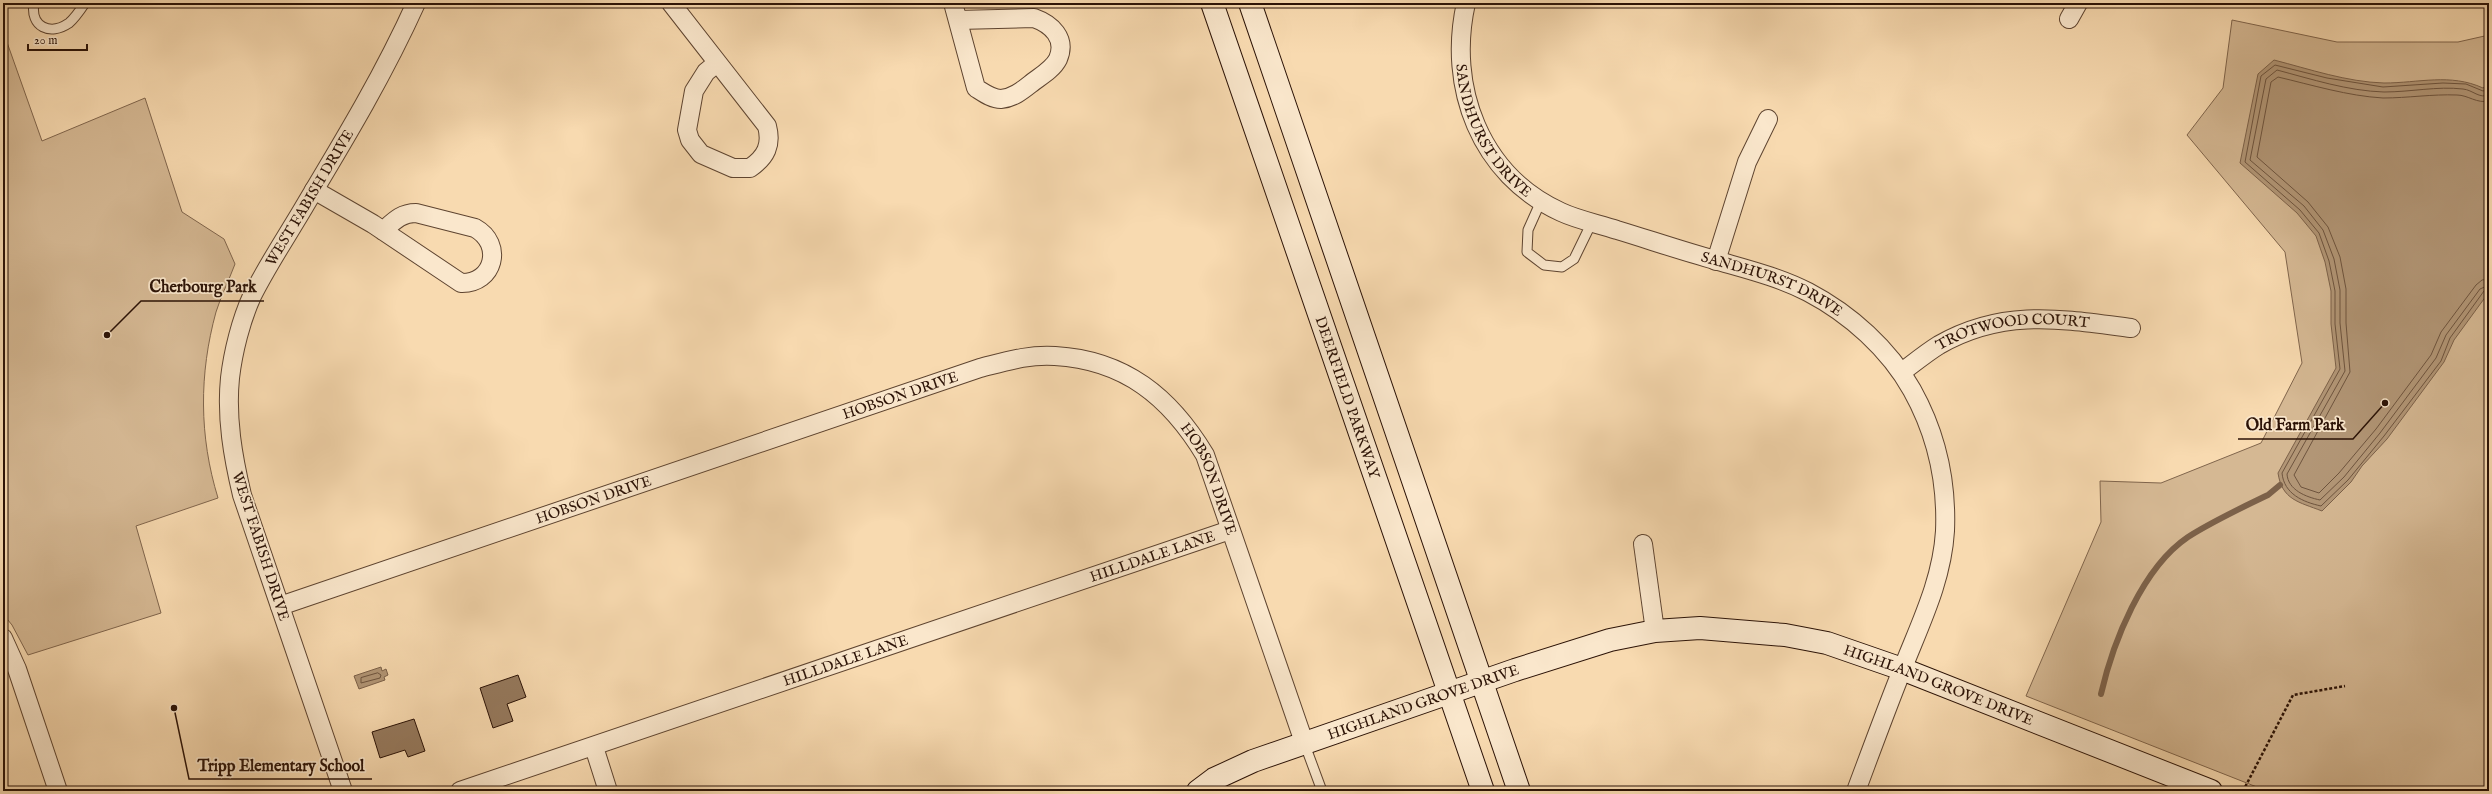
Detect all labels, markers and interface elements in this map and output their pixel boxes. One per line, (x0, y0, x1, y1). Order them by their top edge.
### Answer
scale bar (28, 26, 87, 52)
text: 20 m (34, 33, 57, 48)
street label: SANDHURST DRIVE (1451, 63, 1535, 202)
street label: WEST FABISH DRIVE (261, 126, 358, 270)
street label: SANDHURST DRIVE (1699, 248, 1846, 321)
callout: Cherbourg Park (141, 273, 264, 301)
text: Cherbourg Park (149, 278, 257, 298)
street label: TROTWOOD COURT (1932, 310, 2090, 355)
street label: DEERFIELD PARKWAY (1310, 314, 1384, 482)
street label: HOBSON DRIVE (840, 367, 961, 424)
callout: Old Farm Park (2238, 411, 2353, 439)
text: Old Farm Park (2246, 416, 2345, 436)
street label: HOBSON DRIVE (1176, 419, 1241, 538)
street label: WEST FABISH DRIVE (227, 469, 294, 623)
street label: HOBSON DRIVE (533, 471, 654, 528)
street label: HILLDALE LANE (1087, 527, 1218, 587)
street label: HILLDALE LANE (780, 631, 911, 691)
street label: HIGHLAND GROVE DRIVE (1841, 640, 2036, 730)
street label: HIGHLAND GROVE DRIVE (1325, 660, 1522, 744)
callout: Tripp Elementary School (189, 751, 372, 779)
text: Tripp Elementary School (197, 757, 365, 777)

